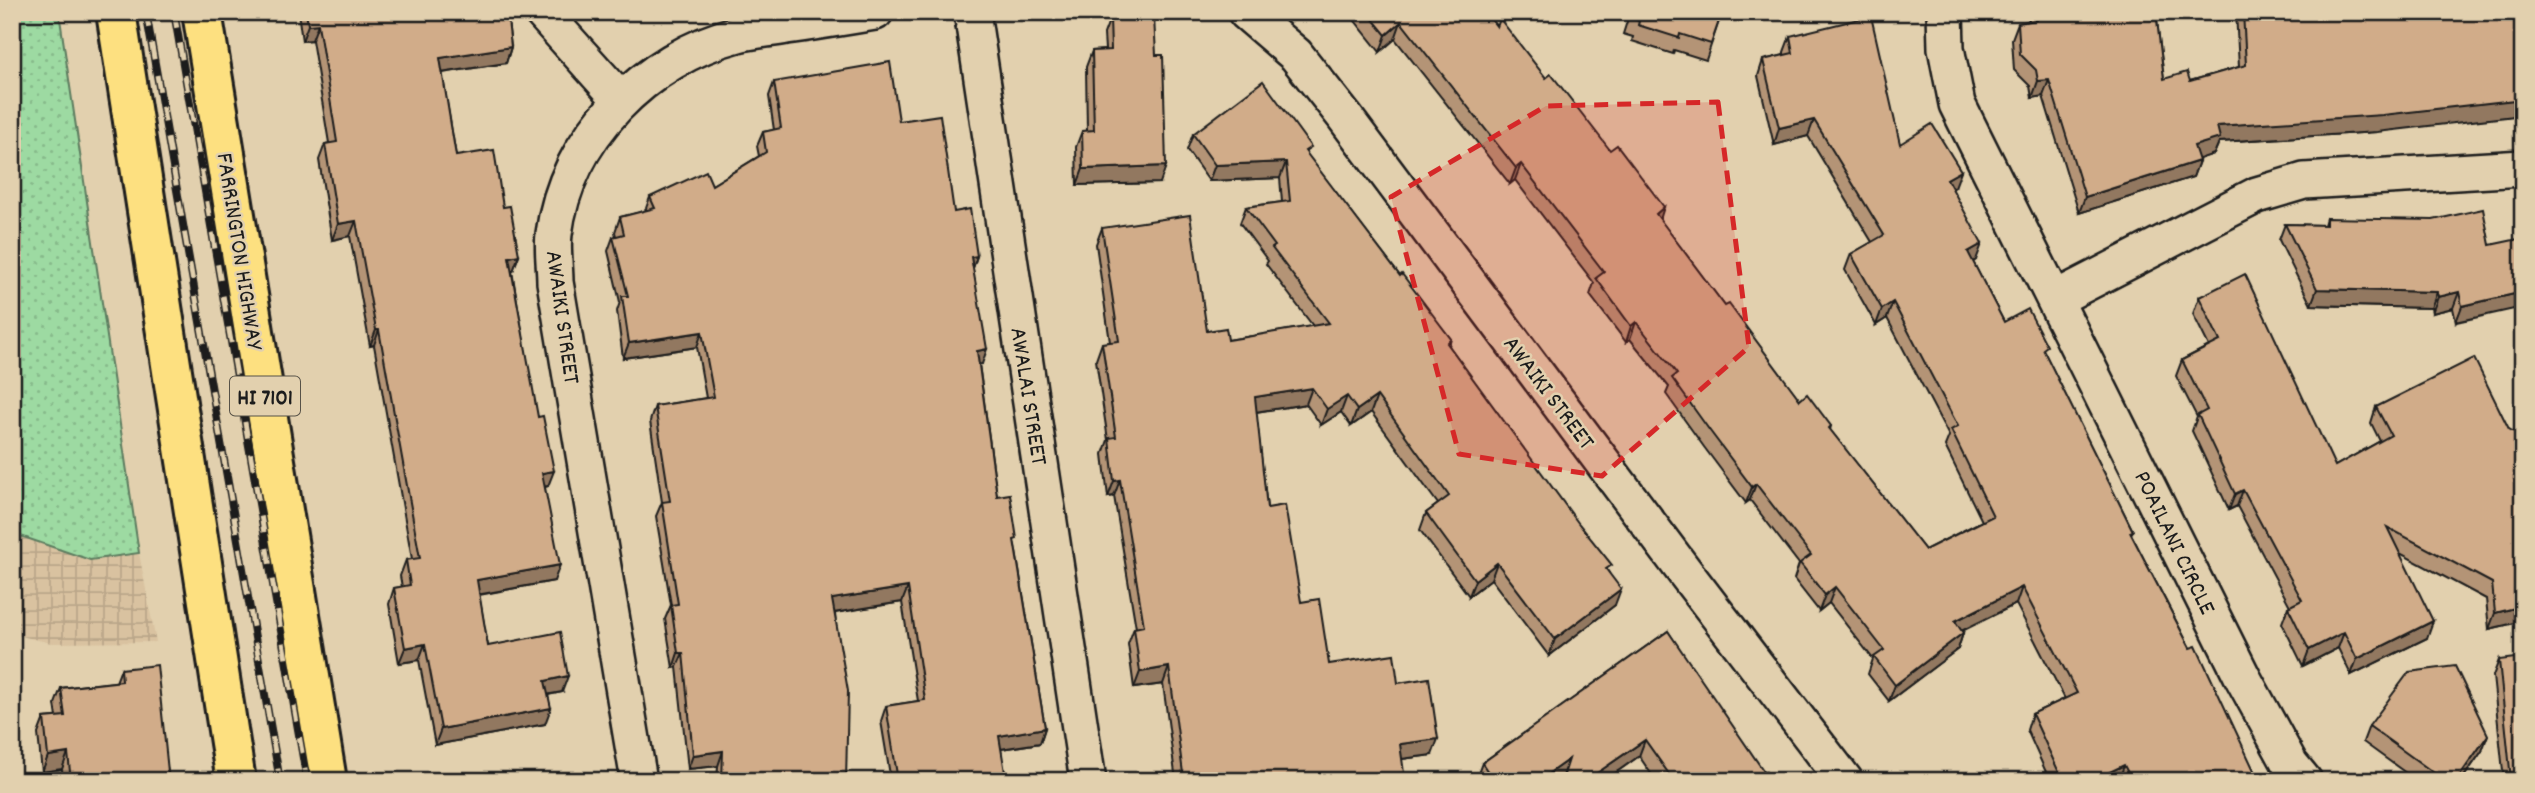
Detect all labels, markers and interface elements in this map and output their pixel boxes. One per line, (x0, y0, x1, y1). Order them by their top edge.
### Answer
street label: FARRINGTON HIGHWAY (206, 150, 271, 354)
street label: AWAIKI STREET (535, 248, 587, 387)
street label: AWALAI STREET (999, 325, 1055, 468)
street label: AWAIKI STREET (1493, 330, 1602, 458)
road number: HI 7101 (230, 376, 300, 416)
street label: POAILANI CIRCLE (2124, 466, 2223, 621)

